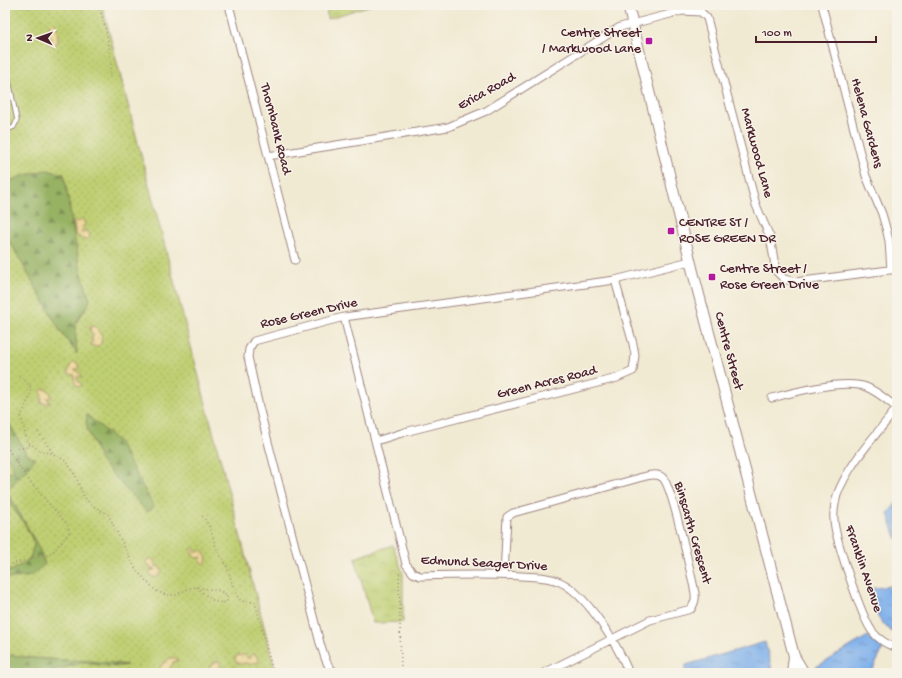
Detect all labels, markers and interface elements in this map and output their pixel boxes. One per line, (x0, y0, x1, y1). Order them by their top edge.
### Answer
north arrow (18, 18, 58, 58)
scale bar (756, 18, 876, 44)
place label: Centre Street / Markwood Lane (542, 25, 642, 58)
text: 100 m (761, 27, 792, 41)
text: N (24, 34, 36, 42)
marker: Centre Street / Markwood Lane (644, 36, 654, 46)
street label: Erica Road (455, 68, 520, 115)
street label: Helena Gardens (846, 76, 886, 170)
street label: Thornbank Road (255, 80, 295, 178)
street label: Markwood Lane (736, 106, 776, 201)
place label: CENTRE ST / ROSE GREEN DR (679, 215, 776, 248)
marker: CENTRE ST / ROSE GREEN DR (666, 226, 676, 236)
place label: Centre Street / Rose Green Drive (720, 261, 820, 294)
marker: Centre Street / Rose Green Drive (707, 272, 717, 282)
street label: Rose Green Drive (259, 294, 360, 333)
street label: Centre Street (709, 310, 747, 393)
street label: Green Acres Road (495, 362, 601, 404)
street label: Binscarth Crescent (669, 479, 715, 587)
street label: Franklin Avenue (840, 522, 886, 616)
street label: Edmund Seager Drive (420, 552, 549, 576)

